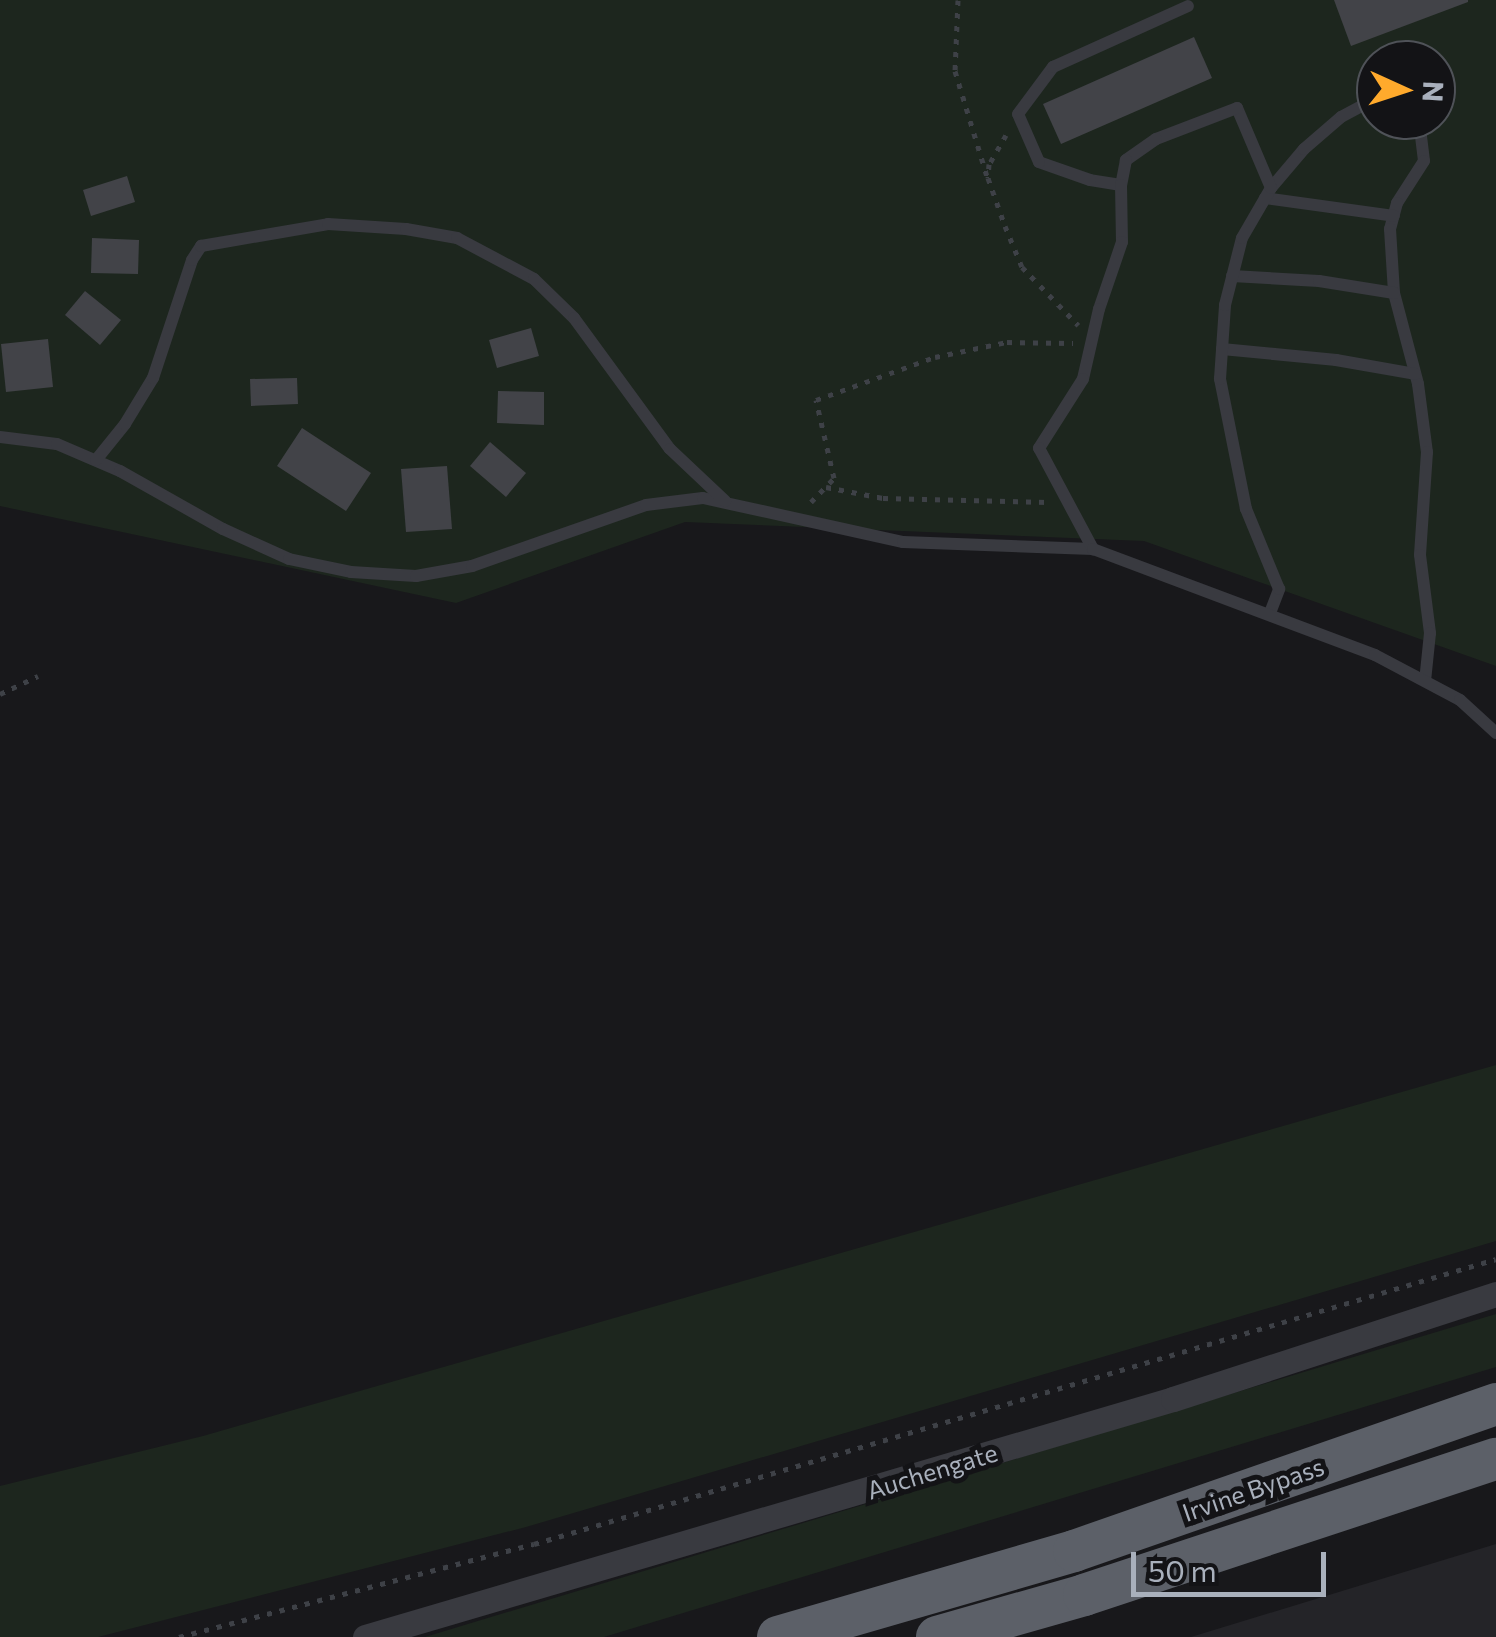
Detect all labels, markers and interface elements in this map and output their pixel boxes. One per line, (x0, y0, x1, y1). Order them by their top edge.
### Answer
north arrow (1356, 40, 1456, 140)
text: N (1416, 80, 1451, 103)
street label: Auchengate (863, 1437, 1001, 1505)
street label: Irvine Bypass (1178, 1451, 1328, 1527)
scale bar (1136, 1532, 1331, 1594)
text: 50 m (1148, 1551, 1217, 1588)

